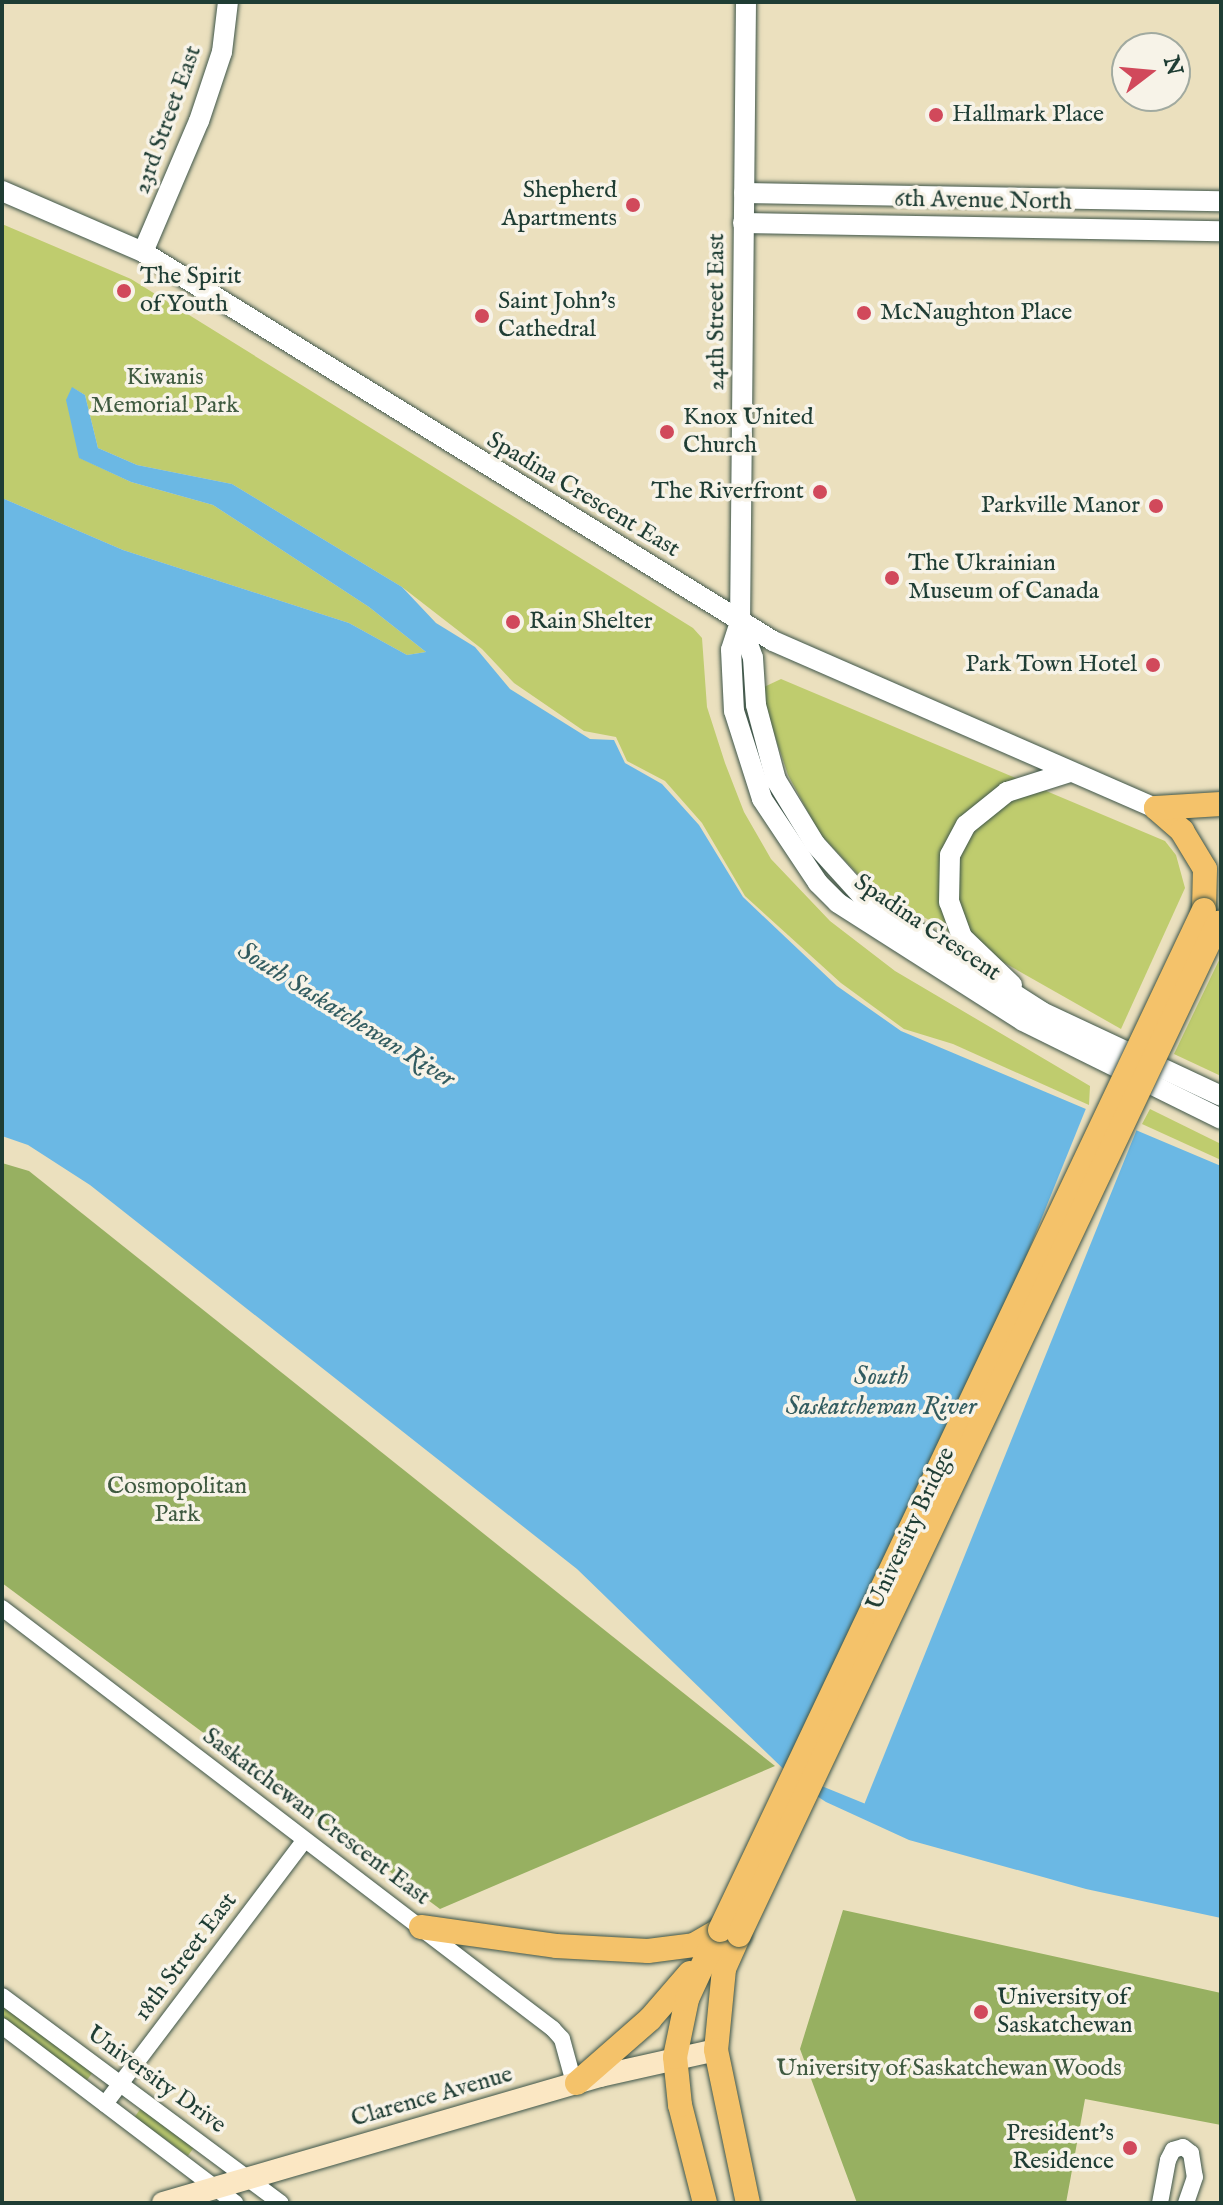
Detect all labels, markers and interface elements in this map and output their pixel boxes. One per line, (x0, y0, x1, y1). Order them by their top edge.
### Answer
north arrow (1111, 32, 1191, 112)
street label: 23rd Street East (128, 42, 208, 198)
text: N (1156, 53, 1188, 79)
place label: Hallmark Place (952, 101, 1104, 129)
marker: Hallmark Place (927, 106, 945, 124)
place label: Shepherd Apartments (501, 177, 617, 233)
street label: 6th Avenue North (894, 185, 1072, 217)
marker: Shepherd Apartments (624, 196, 642, 214)
street label: 24th Street East (703, 233, 731, 391)
place label: The Spirit of Youth (140, 263, 242, 319)
marker: The Spirit of Youth (115, 282, 133, 300)
place label: Saint John's Cathedral (498, 288, 616, 344)
place label: McNaughton Place (880, 299, 1072, 327)
marker: McNaughton Place (855, 304, 873, 322)
marker: Saint John's Cathedral (473, 307, 491, 325)
park label: Kiwanis Memorial Park (91, 364, 239, 420)
place label: Knox United Church (683, 404, 814, 460)
marker: Knox United Church (658, 423, 676, 441)
street label: Spadina Crescent East (481, 426, 685, 564)
place label: The Riverfront (651, 478, 804, 506)
marker: The Riverfront (811, 483, 829, 501)
place label: Parkville Manor (981, 492, 1140, 520)
marker: Parkville Manor (1147, 497, 1165, 515)
place label: The Ukrainian Museum of Canada (908, 550, 1099, 606)
marker: The Ukrainian Museum of Canada (883, 569, 901, 587)
place label: Rain Shelter (529, 608, 653, 636)
marker: Rain Shelter (504, 613, 522, 631)
place label: Park Town Hotel (965, 651, 1137, 679)
marker: Park Town Hotel (1144, 656, 1162, 674)
street label: Spadina Crescent (848, 868, 1006, 988)
water label: South Saskatchewan River (231, 935, 461, 1095)
water label: South Saskatchewan River (785, 1361, 977, 1422)
street label: University Bridge (861, 1443, 961, 1615)
park label: Cosmopolitan Park (107, 1473, 247, 1529)
street label: Saskatchewan Crescent East (197, 1722, 435, 1912)
street label: 18th Street East (128, 1887, 244, 2027)
place label: University of Saskatchewan (997, 1984, 1133, 2040)
marker: University of Saskatchewan (972, 2003, 990, 2021)
street label: University Drive (81, 2020, 231, 2140)
park label: University of Saskatchewan Woods (776, 2055, 1122, 2083)
street label: Clarence Avenue (348, 2060, 516, 2134)
place label: President's Residence (1006, 2120, 1114, 2176)
marker: President's Residence (1121, 2139, 1139, 2157)

